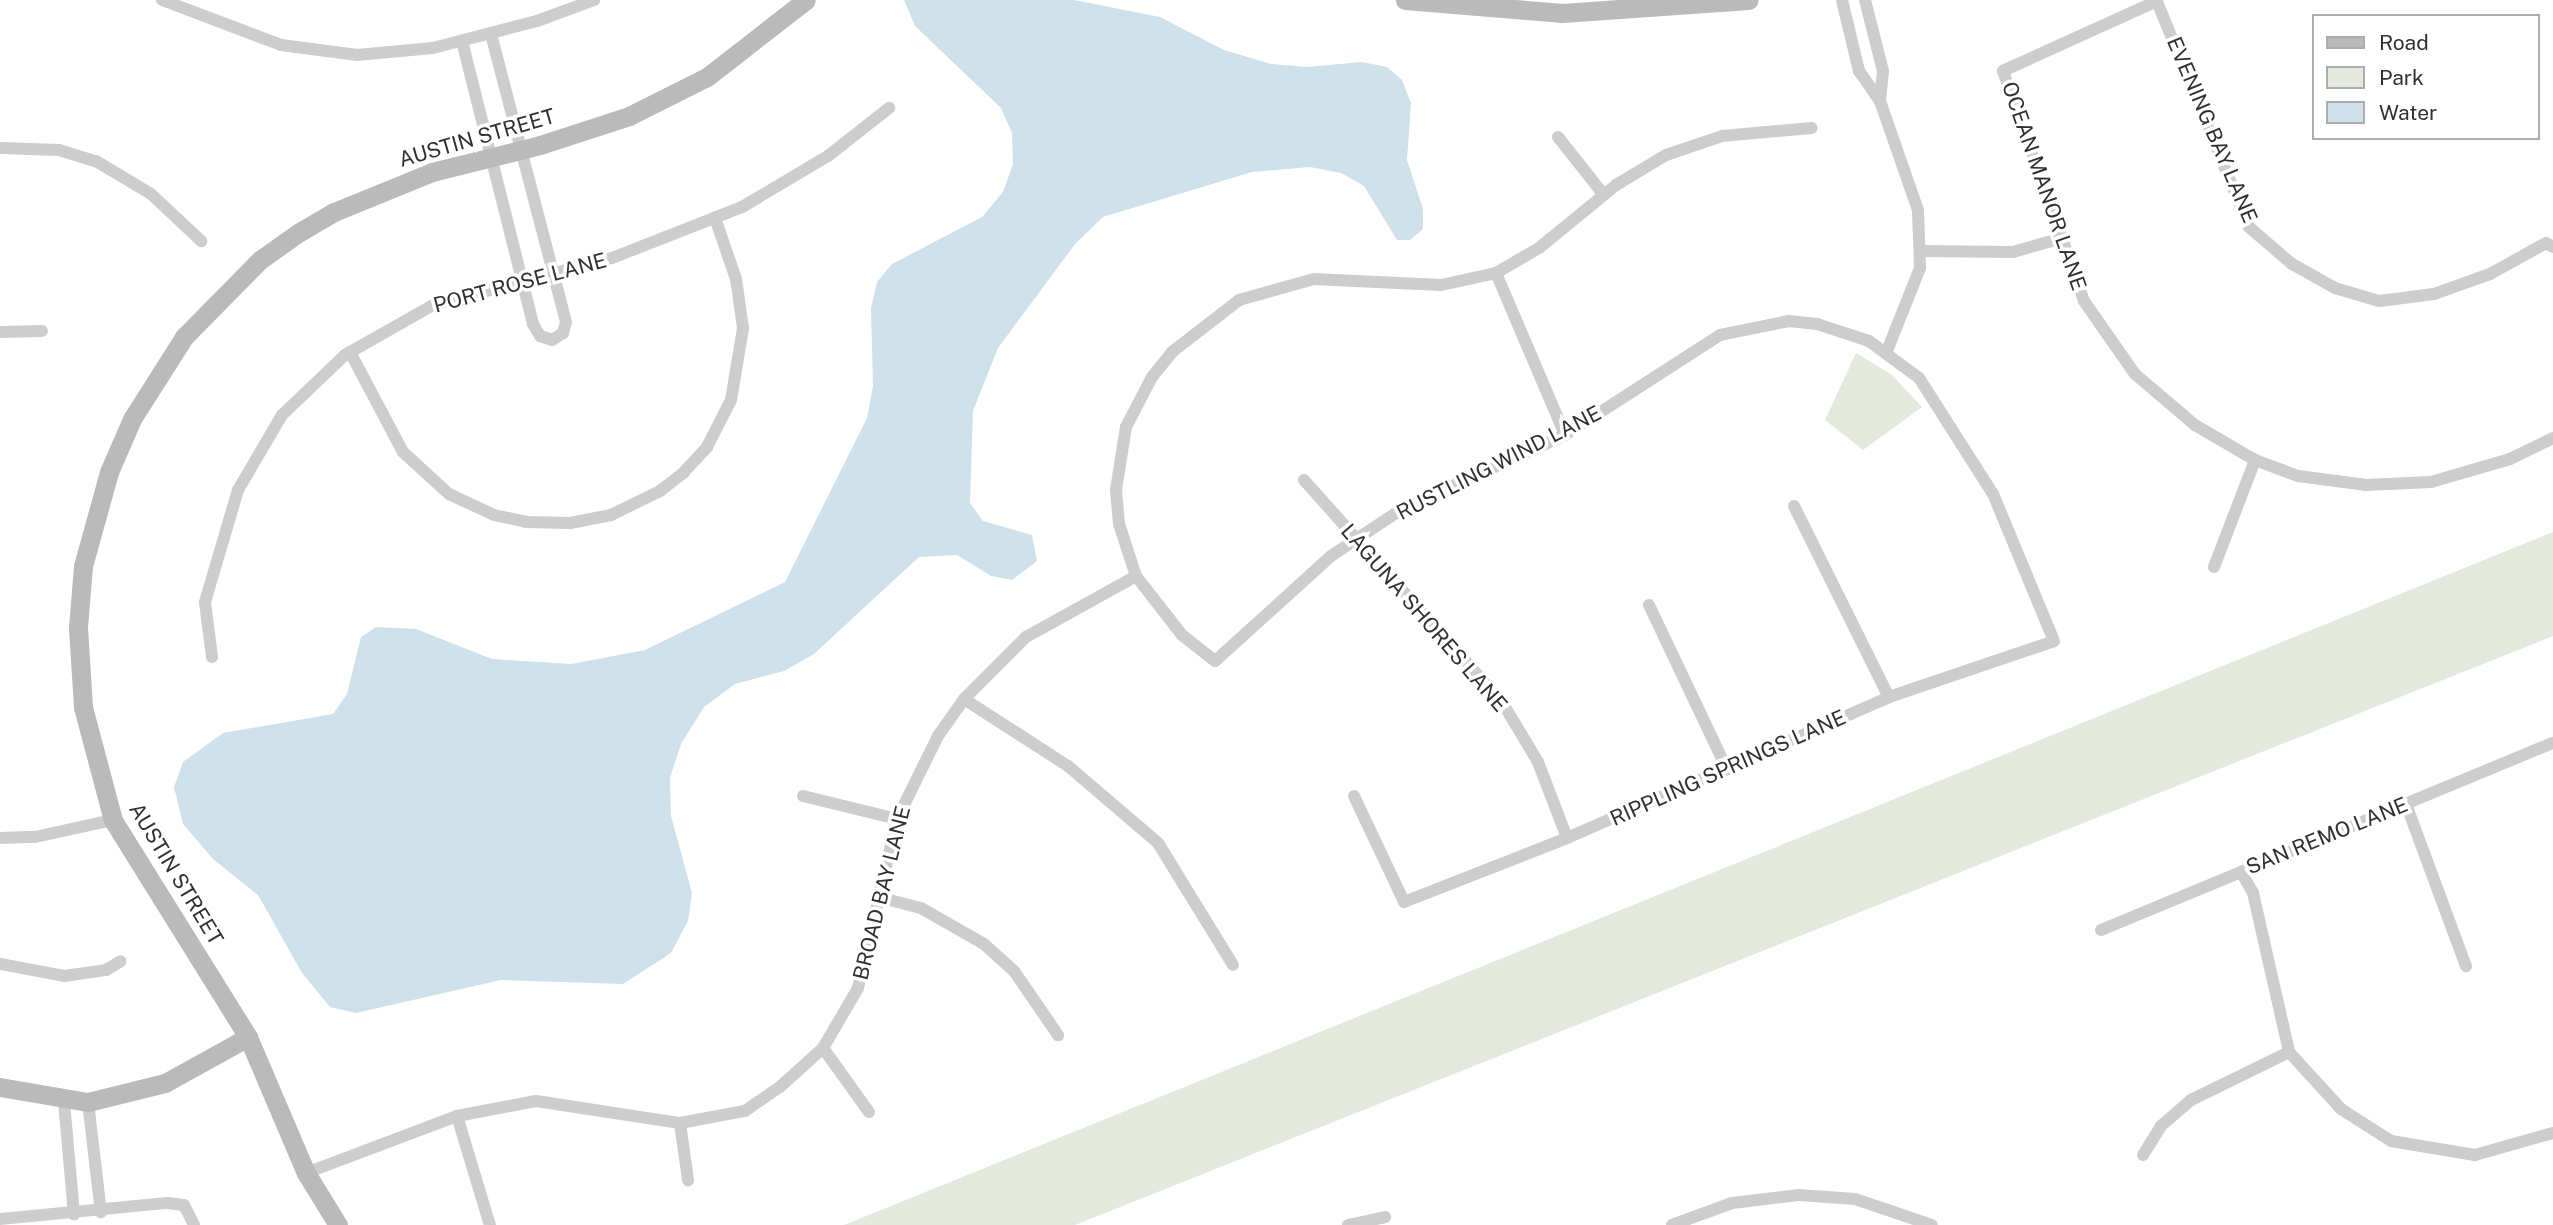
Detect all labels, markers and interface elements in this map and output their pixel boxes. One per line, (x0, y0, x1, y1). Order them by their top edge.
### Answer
legend (2312, 14, 2539, 140)
text: Road (2379, 30, 2429, 55)
street label: EVENING BAY LANE (2161, 33, 2263, 227)
text: Park (2379, 65, 2424, 90)
street label: OCEAN MANOR LANE (1996, 78, 2092, 294)
text: Water (2379, 100, 2437, 125)
street label: AUSTIN STREET (396, 104, 558, 172)
street label: PORT ROSE LANE (431, 248, 609, 318)
street label: RUSTLING WIND LANE (1392, 400, 1606, 526)
street label: LAGUNA SHORES LANE (1336, 519, 1512, 717)
street label: RIPPLING SPRINGS LANE (1606, 705, 1850, 831)
street label: SAN REMO LANE (2242, 792, 2412, 880)
street label: AUSTIN STREET (124, 798, 228, 950)
street label: BROAD BAY LANE (848, 803, 916, 983)

